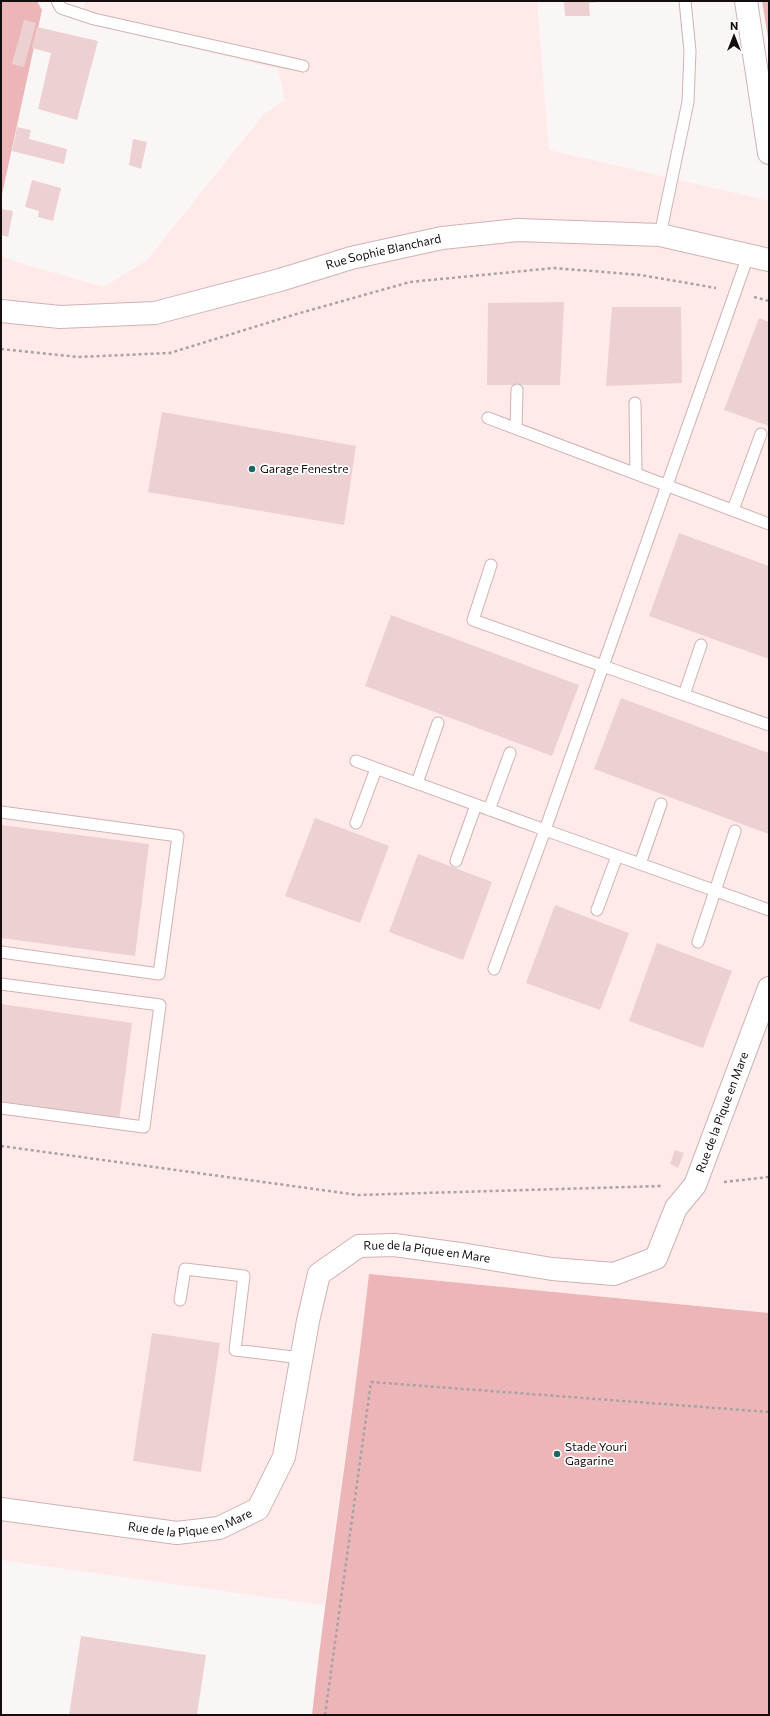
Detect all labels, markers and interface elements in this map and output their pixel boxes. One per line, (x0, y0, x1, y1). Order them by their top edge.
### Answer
north arrow (714, 16, 754, 56)
text: N (730, 19, 738, 32)
street label: Rue Sophie Blanchard (324, 230, 442, 271)
place label: Garage Fenestre (260, 461, 348, 475)
marker: Garage Fenestre (247, 464, 257, 474)
street label: Rue de la Pique en Mare (692, 1050, 750, 1174)
street label: Rue de la Pique en Mare (363, 1237, 492, 1265)
place label: Stade Youri Gagarine (565, 1439, 627, 1467)
marker: Stade Youri Gagarine (552, 1449, 562, 1459)
street label: Rue de la Pique en Mare (127, 1505, 254, 1539)

